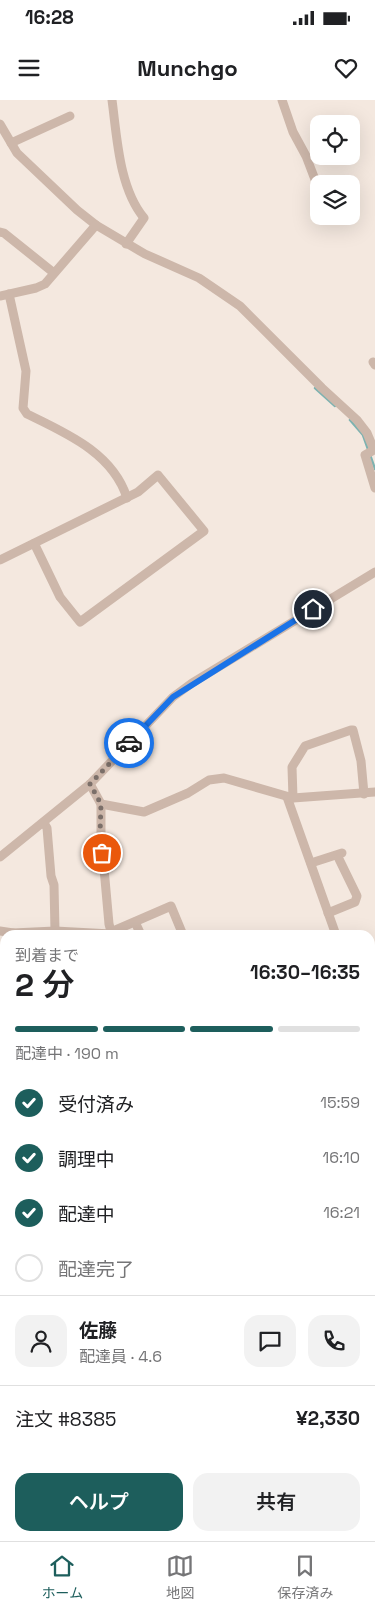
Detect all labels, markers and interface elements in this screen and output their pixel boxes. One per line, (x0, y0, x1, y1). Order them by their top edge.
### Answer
text: 16:28 (25, 5, 74, 30)
icon: menu (15, 54, 43, 82)
text: Munchgo (137, 54, 238, 82)
icon: heart (332, 54, 360, 82)
map controls (310, 115, 360, 225)
button: locate (310, 115, 360, 165)
button: layers (310, 175, 360, 225)
pin (292, 588, 334, 630)
icon: home (299, 595, 327, 623)
courier (104, 718, 154, 768)
icon: car (115, 729, 143, 757)
pin (81, 832, 123, 874)
icon: bag (88, 839, 116, 867)
text: 到着まで (15, 945, 79, 966)
text: 16:30–16:35 (250, 960, 360, 985)
text: 2 分 (15, 965, 74, 1005)
text: 配達中 · 190 m (15, 1043, 119, 1064)
icon: check (15, 1089, 43, 1117)
text: 受付済み (58, 1092, 134, 1117)
text: 15:59 (320, 1092, 360, 1113)
icon: check (15, 1144, 43, 1172)
text: 調理中 (58, 1147, 115, 1172)
text: 16:10 (323, 1147, 360, 1168)
icon: check (15, 1199, 43, 1227)
text: 配達中 (58, 1202, 115, 1227)
text: 16:21 (323, 1202, 360, 1223)
text: 配達完了 (58, 1257, 134, 1282)
button: person (15, 1315, 67, 1367)
button: chat (244, 1315, 296, 1367)
button: phone (308, 1315, 360, 1367)
text: 佐藤 (79, 1318, 117, 1343)
text: 配達員 · 4.6 (79, 1346, 162, 1367)
text: ¥2,330 (296, 1406, 360, 1431)
text: 注文 #8385 (15, 1407, 116, 1432)
button: ヘルプ (15, 1473, 183, 1531)
button: 共有 (193, 1473, 360, 1531)
tab: ホーム (42, 1552, 83, 1602)
tab: 地図 (166, 1552, 194, 1602)
tab: 保存済み (277, 1552, 333, 1602)

